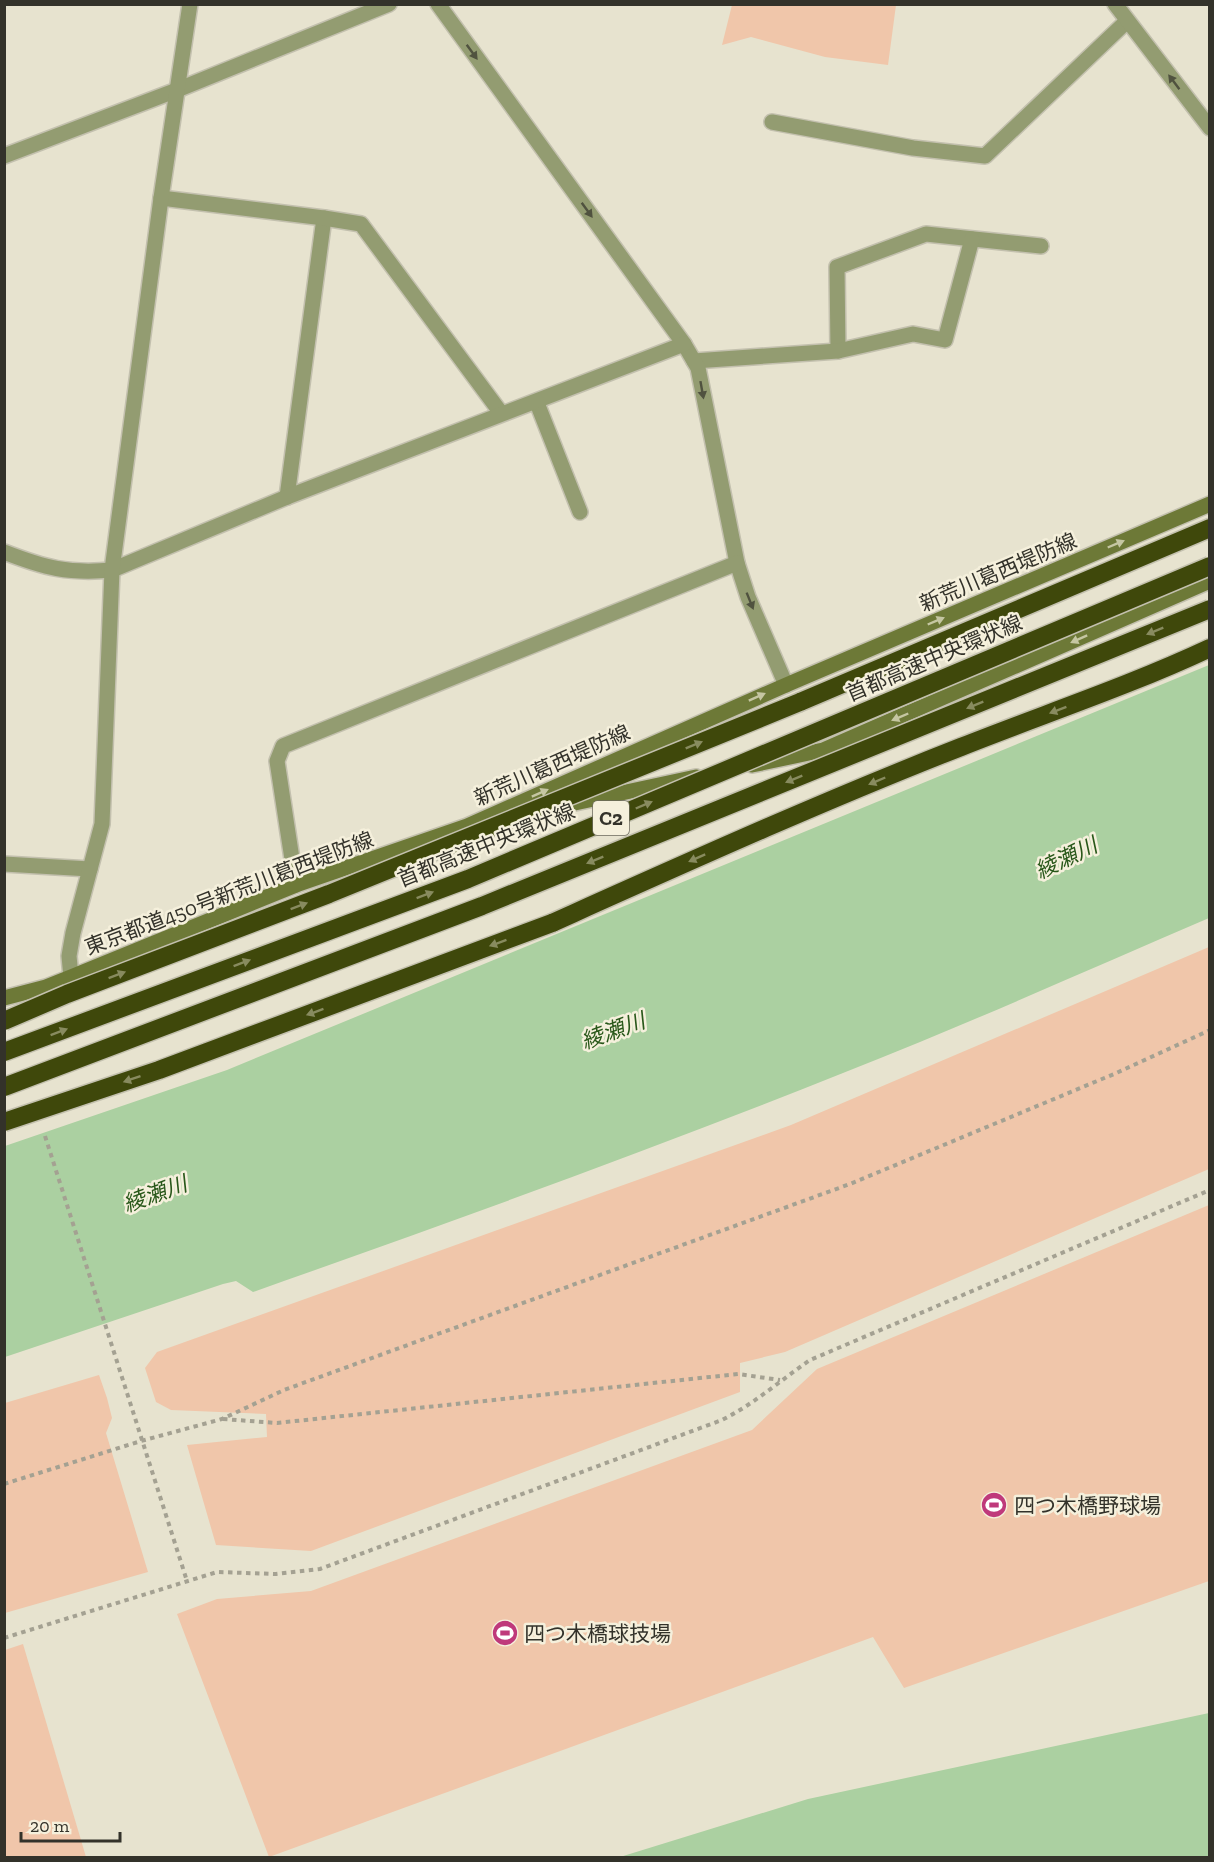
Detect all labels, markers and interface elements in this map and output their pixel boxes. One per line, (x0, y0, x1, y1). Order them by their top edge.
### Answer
one-way arrow (466, 44, 478, 59)
one-way arrow (1168, 74, 1180, 90)
one-way arrow (581, 201, 593, 217)
one-way arrow (698, 381, 707, 400)
street label: 新荒川葛西堤防線 (916, 528, 1080, 616)
one-way arrow (1107, 539, 1125, 549)
one-way arrow (745, 592, 755, 610)
street label: 首都高速中央環状線 (842, 610, 1026, 706)
one-way arrow (927, 616, 945, 625)
one-way arrow (1146, 626, 1164, 636)
one-way arrow (1070, 634, 1088, 644)
one-way arrow (748, 693, 765, 702)
one-way arrow (966, 701, 984, 710)
one-way arrow (1049, 705, 1067, 715)
one-way arrow (891, 712, 909, 722)
street label: 新荒川葛西堤防線 (470, 719, 634, 811)
one-way arrow (685, 740, 703, 749)
one-way arrow (785, 774, 803, 784)
one-way arrow (867, 776, 885, 786)
one-way arrow (532, 789, 549, 798)
street label: 首都高速中央環状線 (394, 798, 578, 892)
one-way arrow (635, 800, 652, 809)
road number: C2 (593, 801, 629, 835)
street label: 東京都道450号新荒川葛西堤防線 (81, 826, 377, 960)
water label: 綾瀬川 (1030, 831, 1103, 885)
one-way arrow (688, 853, 706, 863)
one-way arrow (585, 855, 603, 865)
one-way arrow (416, 890, 434, 900)
one-way arrow (290, 900, 308, 910)
one-way arrow (488, 939, 506, 949)
one-way arrow (233, 958, 251, 968)
one-way arrow (108, 970, 126, 980)
water label: 綾瀬川 (577, 1006, 650, 1055)
one-way arrow (306, 1007, 324, 1017)
one-way arrow (50, 1026, 68, 1036)
one-way arrow (123, 1075, 141, 1084)
water label: 綾瀬川 (119, 1169, 192, 1218)
sports icon: 四つ木橋野球場 (979, 1490, 1009, 1520)
place label: 四つ木橋野球場 (1014, 1493, 1161, 1518)
sports icon: 四つ木橋球技場 (490, 1618, 520, 1648)
place label: 四つ木橋球技場 (524, 1621, 671, 1646)
scale bar (21, 1805, 120, 1843)
text: 20 m (30, 1815, 70, 1837)

